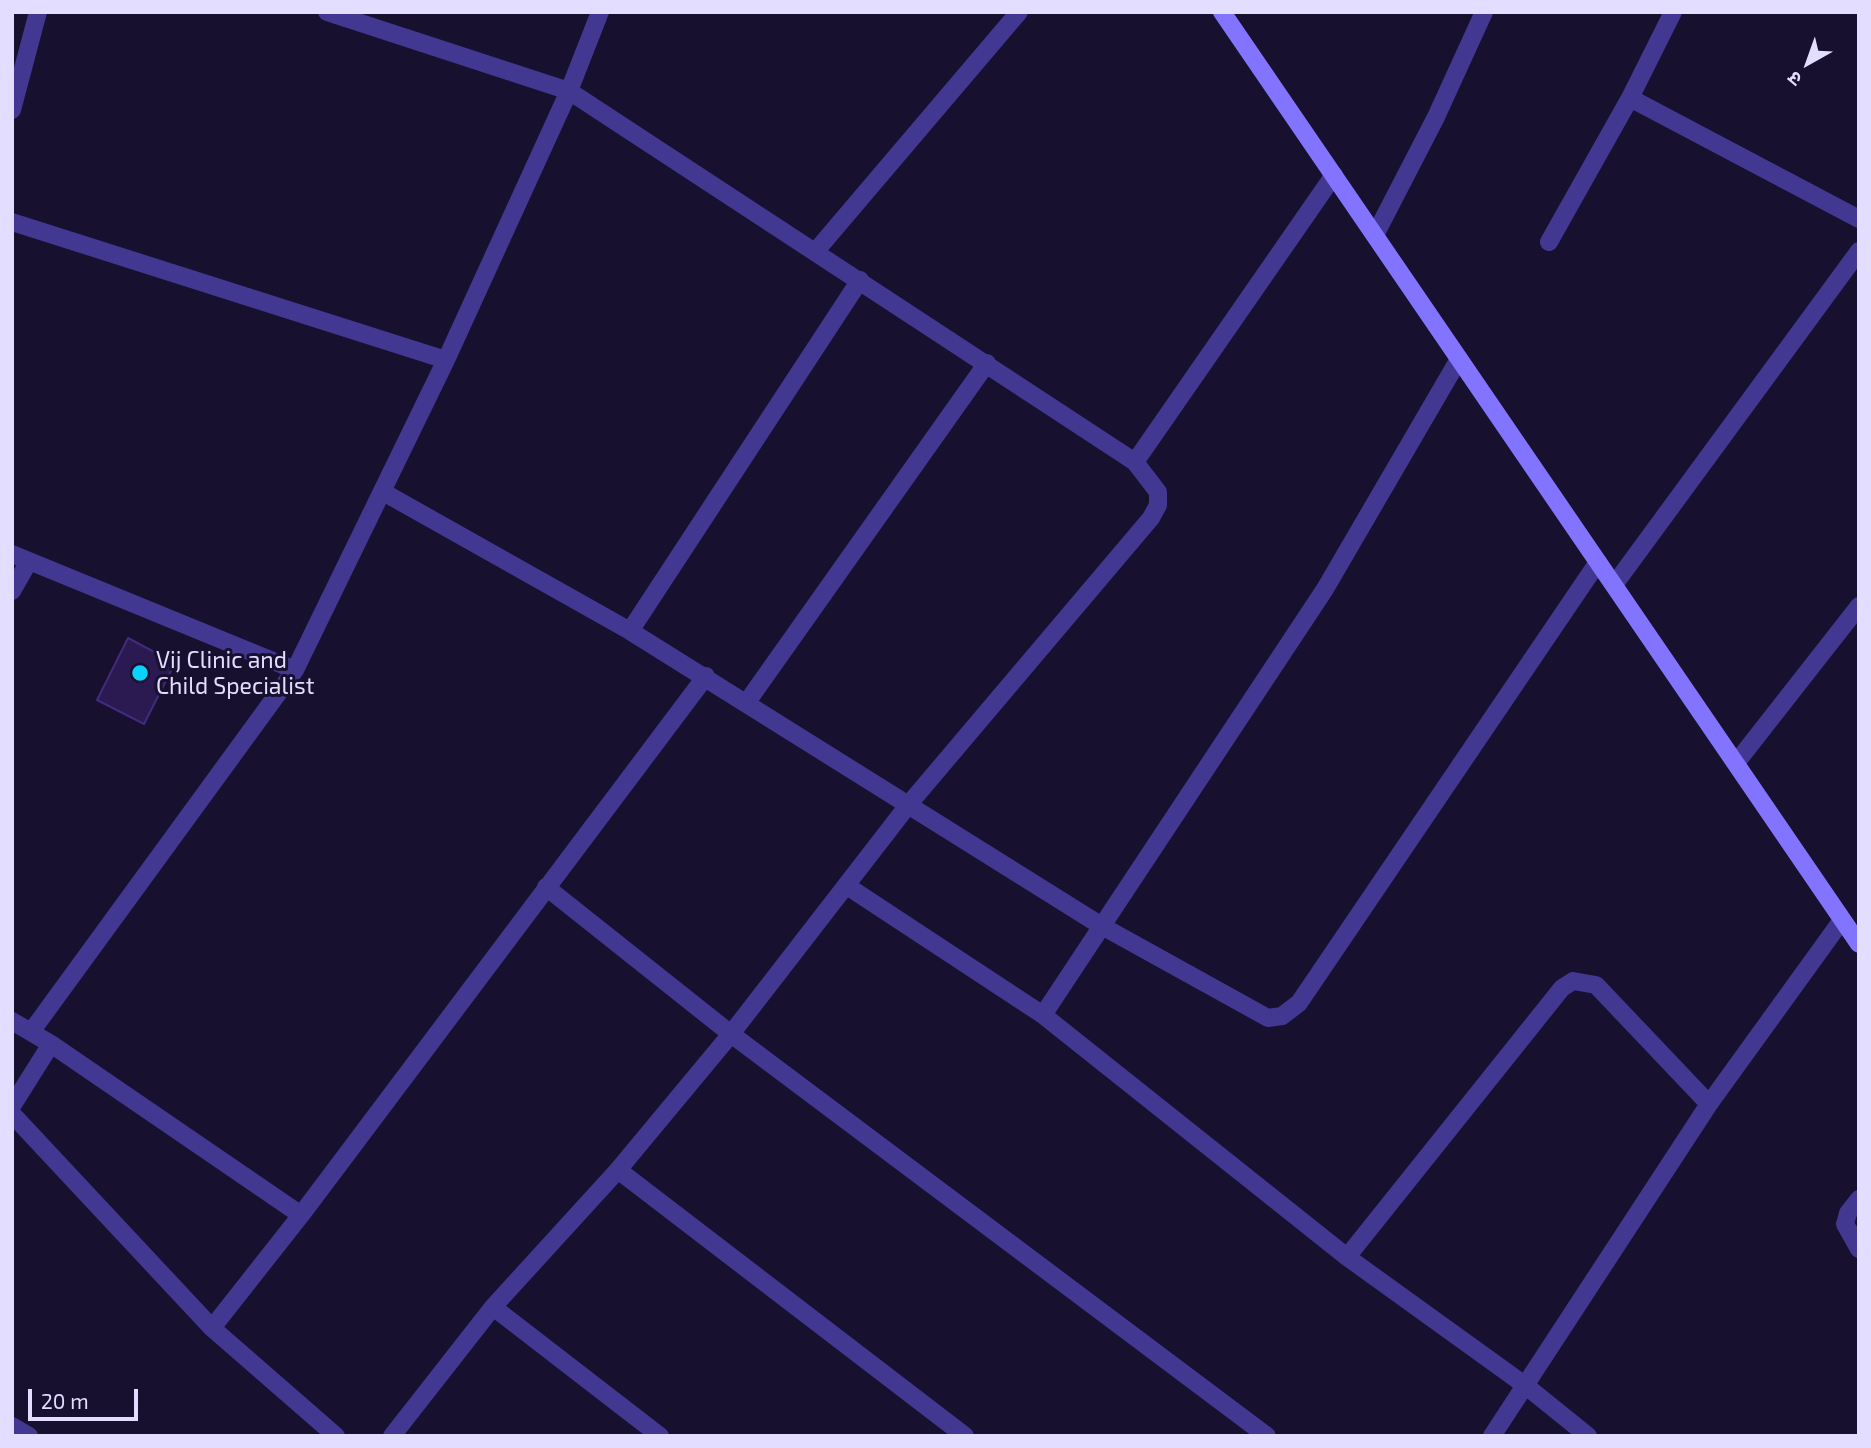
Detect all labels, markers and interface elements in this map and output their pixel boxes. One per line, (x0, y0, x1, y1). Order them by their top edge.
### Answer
north arrow (1773, 28, 1843, 98)
text: उ (1783, 67, 1806, 92)
place label: Vij Clinic and Child Specialist (156, 646, 314, 700)
marker: Vij Clinic and Child Specialist (130, 663, 150, 683)
scale bar (32, 1374, 142, 1418)
text: 20 m (41, 1388, 89, 1413)

